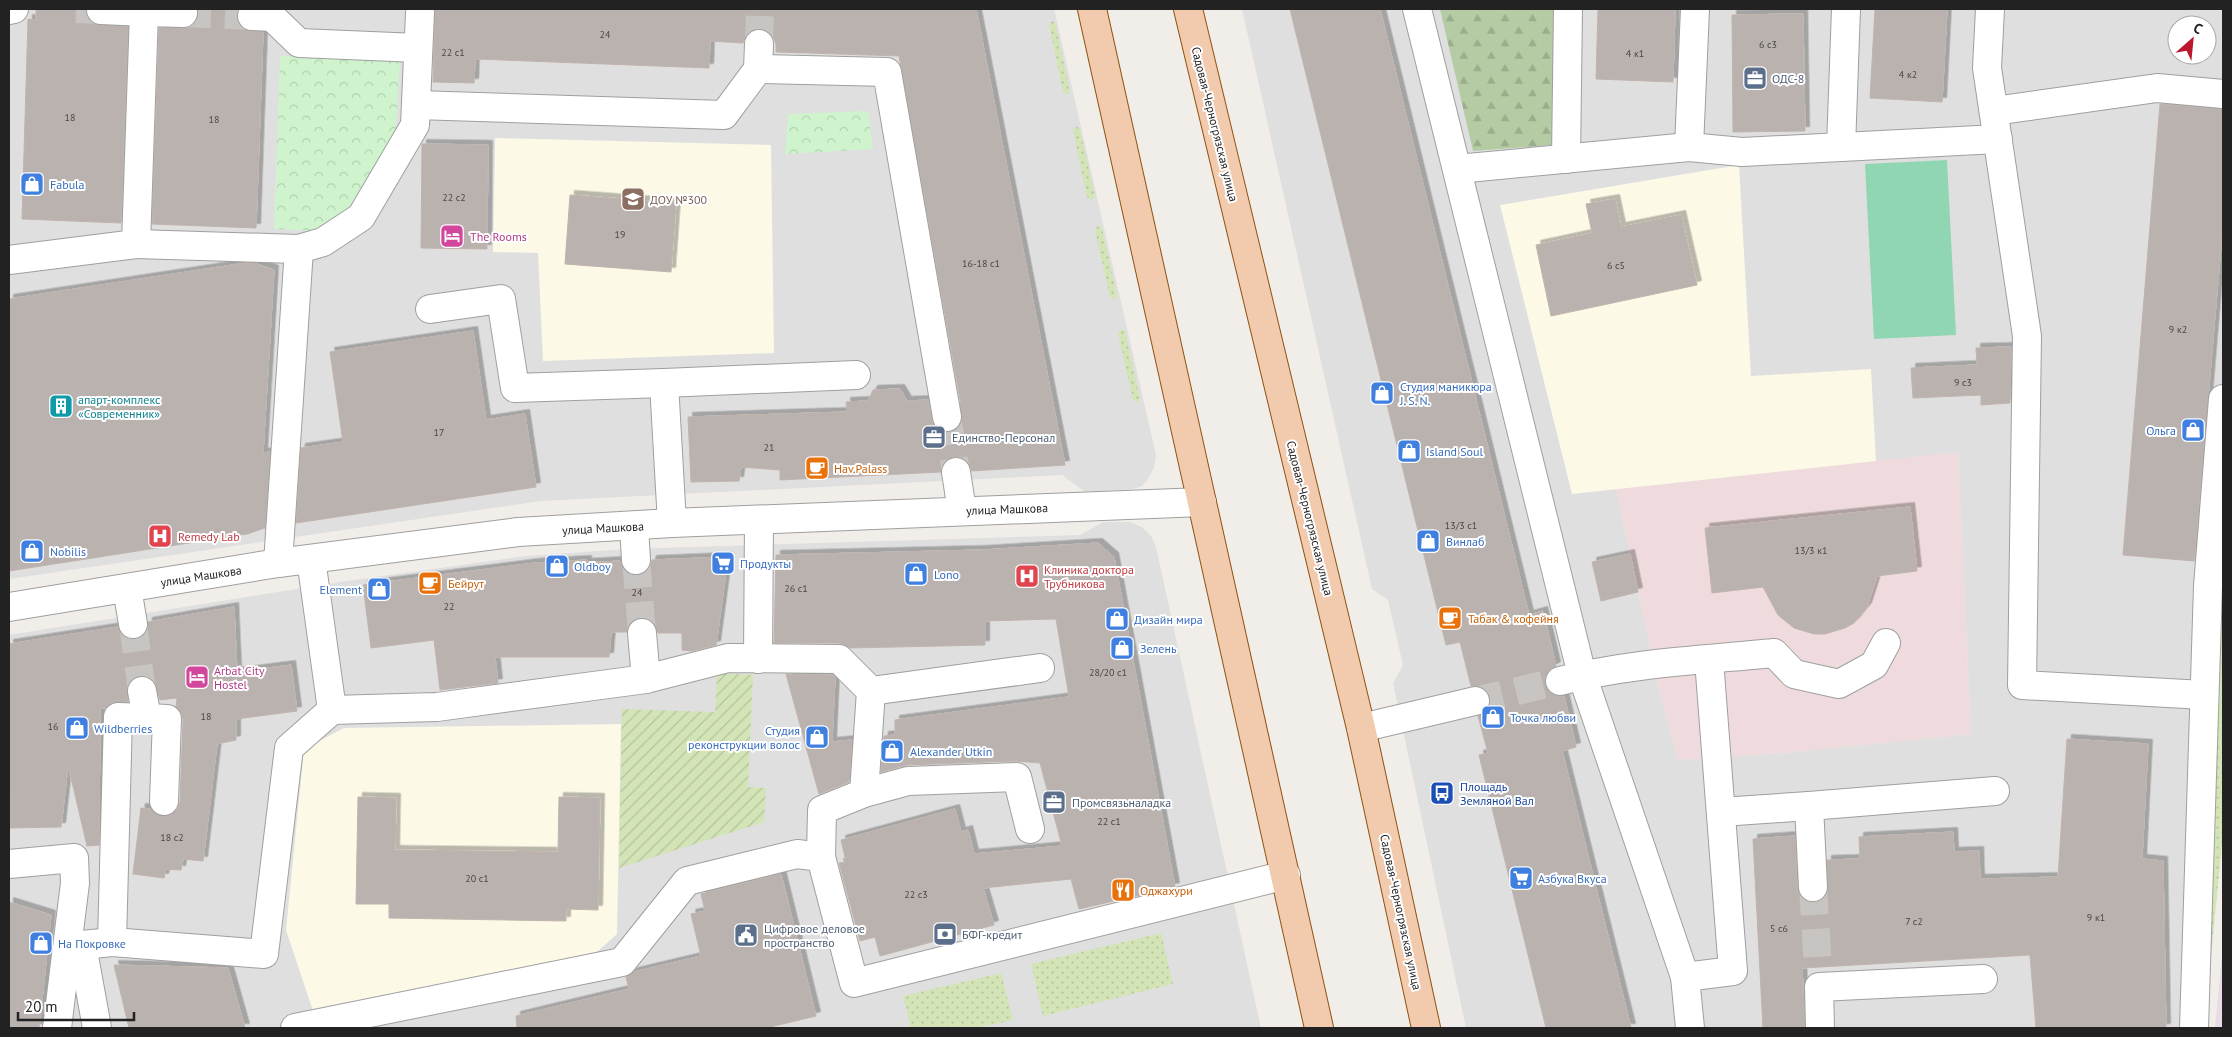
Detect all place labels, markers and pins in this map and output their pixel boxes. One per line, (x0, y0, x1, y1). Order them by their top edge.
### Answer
office icon: ОДС-8 (1742, 65, 1768, 91)
place label: ОДС-8 (1772, 71, 1804, 86)
shop icon: Fabula (19, 171, 45, 197)
place label: Fabula (50, 177, 85, 192)
school or university icon: ДОУ №300 (620, 186, 646, 212)
place label: ДОУ №300 (650, 192, 707, 207)
hotel icon: The Rooms (439, 223, 465, 249)
place label: The Rooms (470, 229, 527, 244)
place label: Студия маникюра J. S. N. (1399, 379, 1492, 408)
shop icon: Студия маникюра J. S. N. (1369, 380, 1395, 406)
place label: апарт-комплекс «Современник» (78, 392, 161, 421)
building icon: апарт-комплекс «Современник» (48, 393, 74, 419)
shop icon: Ольга (2180, 417, 2206, 443)
place label: Ольга (2146, 423, 2176, 438)
office icon: Единство-Персонал (921, 424, 947, 450)
place label: Единство-Персонал (952, 430, 1055, 445)
shop icon: Island Soul (1396, 438, 1422, 464)
place label: Island Soul (1426, 444, 1483, 459)
cafe icon: Hav.Palass (804, 455, 830, 481)
place label: Hav.Palass (834, 461, 887, 476)
hospital icon: Remedy Lab (147, 523, 173, 549)
shop icon: Винлаб (1415, 528, 1441, 554)
place label: Remedy Lab (178, 529, 240, 544)
place label: Винлаб (1446, 534, 1484, 549)
shop icon: Nobilis (19, 538, 45, 564)
place label: Nobilis (50, 544, 86, 559)
supermarket icon: Продукты (710, 550, 736, 576)
shop icon: Oldboy (544, 553, 570, 579)
place label: Продукты (740, 556, 791, 571)
place label: Oldboy (574, 559, 611, 574)
shop icon: Lono (903, 561, 929, 587)
place label: Клиника доктора Трубникова (1044, 562, 1134, 591)
hospital icon: Клиника доктора Трубникова (1014, 563, 1040, 589)
place label: Lono (934, 567, 959, 582)
cafe icon: Бейрут (417, 570, 443, 596)
shop icon: Element (366, 576, 392, 602)
place label: Бейрут (448, 576, 484, 591)
place label: Element (319, 582, 362, 597)
cafe icon: Табак & кофейня (1437, 605, 1463, 631)
shop icon: Дизайн мира (1104, 606, 1130, 632)
place label: Табак & кофейня (1468, 611, 1559, 626)
place label: Дизайн мира (1134, 612, 1203, 627)
shop icon: Зелень (1109, 635, 1135, 661)
place label: Зелень (1140, 641, 1177, 656)
place label: Arbat City Hostel (214, 663, 265, 692)
hotel icon: Arbat City Hostel (184, 664, 210, 690)
shop icon: Точка любви (1480, 704, 1506, 730)
place label: Точка любви (1510, 710, 1576, 725)
shop icon: Wildberries (64, 715, 90, 741)
place label: Wildberries (94, 721, 152, 736)
place label: Студия реконструкции волос (688, 723, 801, 752)
shop icon: Студия реконструкции волос (804, 724, 830, 750)
shop icon: Alexander Utkin (879, 738, 905, 764)
place label: Alexander Utkin (910, 744, 992, 759)
place label: Площадь Земляной Вал (1460, 779, 1534, 808)
bus stop icon: Площадь Земляной Вал (1429, 780, 1455, 806)
office icon: Промсвязьналадка (1041, 789, 1067, 815)
place label: Промсвязьналадка (1072, 795, 1171, 810)
supermarket icon: Азбука Вкуса (1508, 865, 1534, 891)
place label: Азбука Вкуса (1538, 871, 1607, 886)
restaurant icon: Оджахури (1110, 877, 1136, 903)
place label: Оджахури (1140, 883, 1193, 898)
place label: Цифровое деловое пространство (764, 921, 865, 950)
bank icon: БФГ-кредит (932, 921, 958, 947)
public building icon: Цифровое деловое пространство (733, 922, 759, 948)
place label: БФГ-кредит (962, 927, 1022, 942)
shop icon: На Покровке (28, 930, 54, 956)
place label: На Покровке (58, 936, 126, 951)

